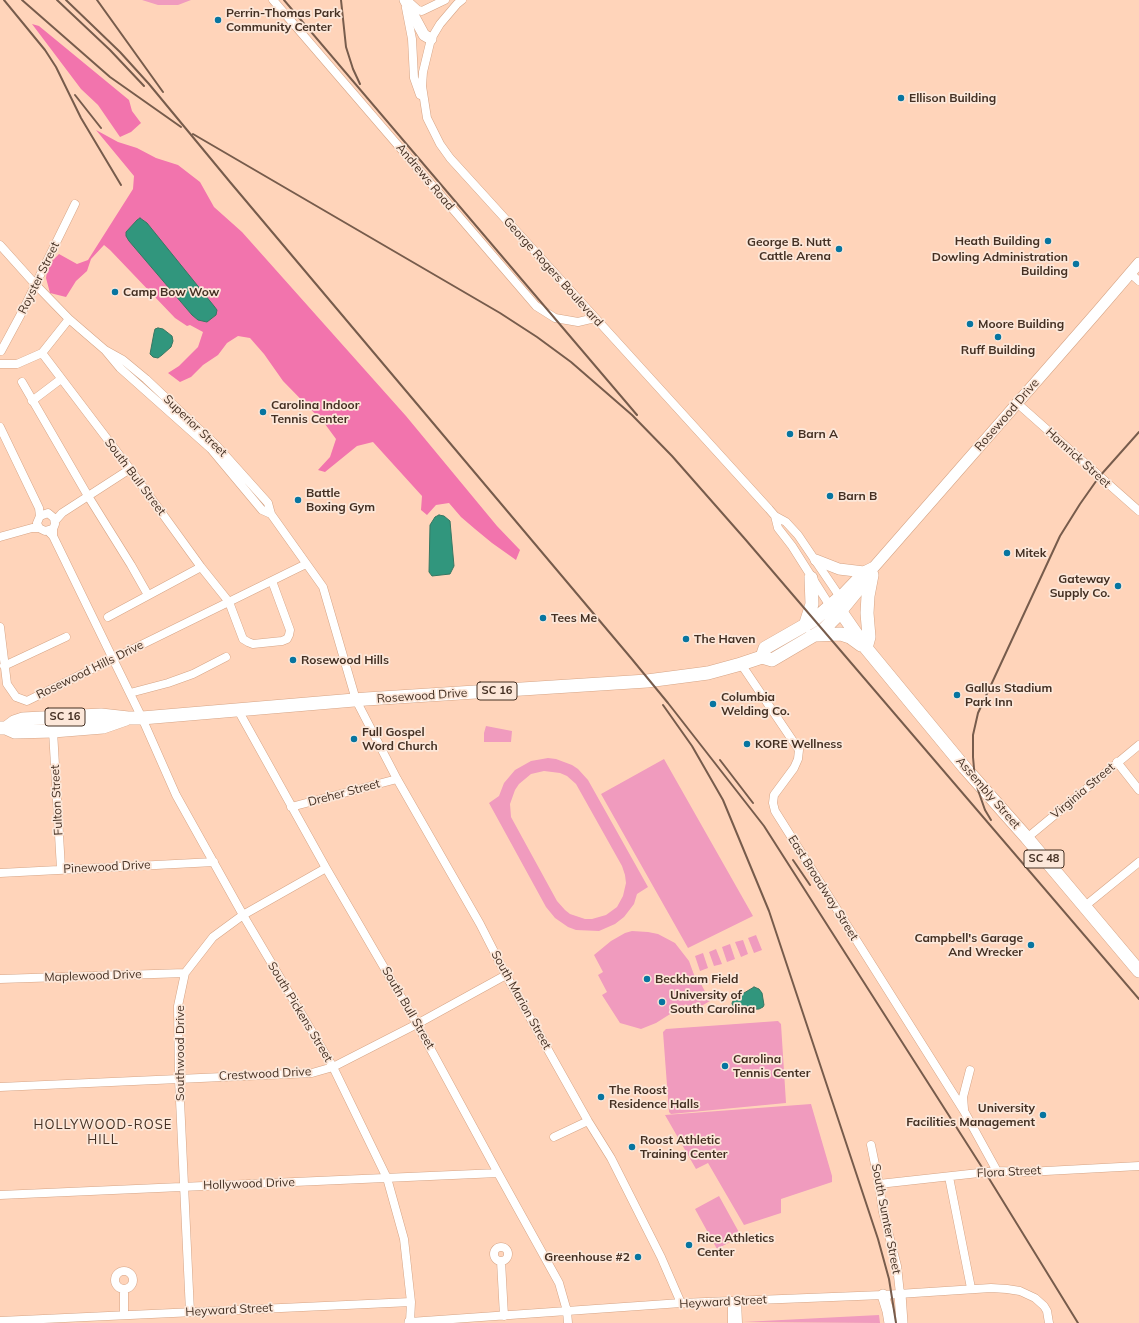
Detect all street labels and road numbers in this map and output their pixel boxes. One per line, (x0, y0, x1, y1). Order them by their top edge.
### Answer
street label: Andrews Road (393, 141, 457, 213)
street label: George Rogers Boulevard (500, 215, 606, 329)
street label: Royster Street (15, 240, 63, 316)
street label: Rosewood Drive (972, 376, 1042, 454)
street label: Superior Street (160, 392, 230, 460)
street label: Hamrick Street (1042, 425, 1114, 491)
street label: South Bull Street (101, 436, 169, 518)
street label: Rosewood Hills Drive (34, 638, 146, 702)
road number: SC 16 (477, 682, 517, 700)
street label: Rosewood Drive (376, 686, 468, 706)
road number: SC 16 (45, 708, 85, 726)
street label: Assembly Street (953, 754, 1023, 832)
street label: Virginia Street (1048, 760, 1118, 822)
street label: Fulton Street (48, 764, 66, 836)
street label: Dreher Street (306, 776, 382, 810)
street label: East Broadway Street (785, 833, 861, 943)
road number: SC 48 (1024, 850, 1064, 868)
street label: Pinewood Drive (63, 858, 151, 876)
street label: South Marion Street (488, 948, 554, 1052)
street label: South Pickens Street (264, 959, 336, 1065)
street label: South Bull Street (379, 964, 437, 1052)
street label: Maplewood Drive (44, 967, 142, 985)
street label: Southwood Drive (173, 1005, 187, 1101)
street label: Crestwood Drive (218, 1064, 312, 1084)
street label: South Sumter Street (868, 1163, 904, 1275)
street label: Flora Street (977, 1163, 1041, 1181)
street label: Hollywood Drive (203, 1175, 295, 1193)
street label: Heyward Street (679, 1293, 767, 1311)
street label: Heyward Street (185, 1301, 273, 1319)

